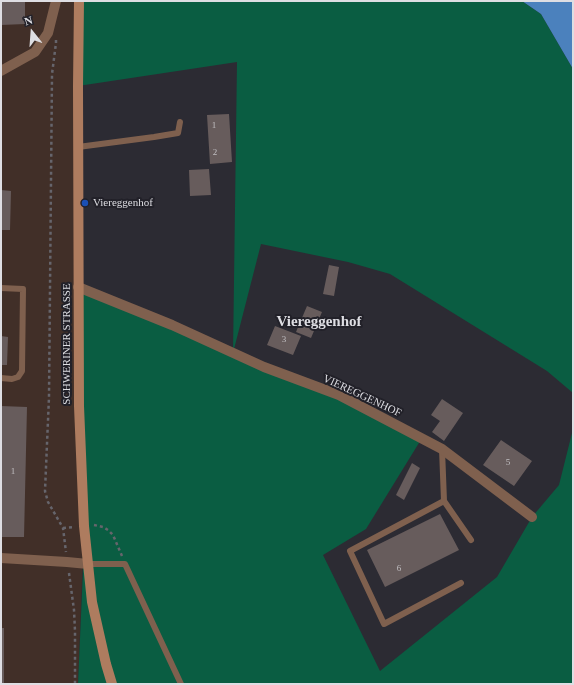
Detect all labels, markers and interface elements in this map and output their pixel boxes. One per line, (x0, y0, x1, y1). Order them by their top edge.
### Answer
north arrow (12, 12, 52, 52)
text: N (23, 14, 34, 27)
house number: 1 (212, 121, 216, 131)
house number: 2 (213, 148, 217, 158)
place label: Viereggenhof (93, 196, 153, 210)
marker: Viereggenhof (80, 198, 90, 208)
street label: SCHWERINER STRASSE (60, 283, 74, 405)
district label: Viereggenhof (277, 313, 361, 331)
house number: 3 (282, 335, 286, 345)
street label: VIEREGGENHOF (321, 372, 403, 420)
house number: 5 (506, 458, 510, 468)
house number: 1 (11, 467, 15, 477)
house number: 6 (397, 564, 401, 574)

